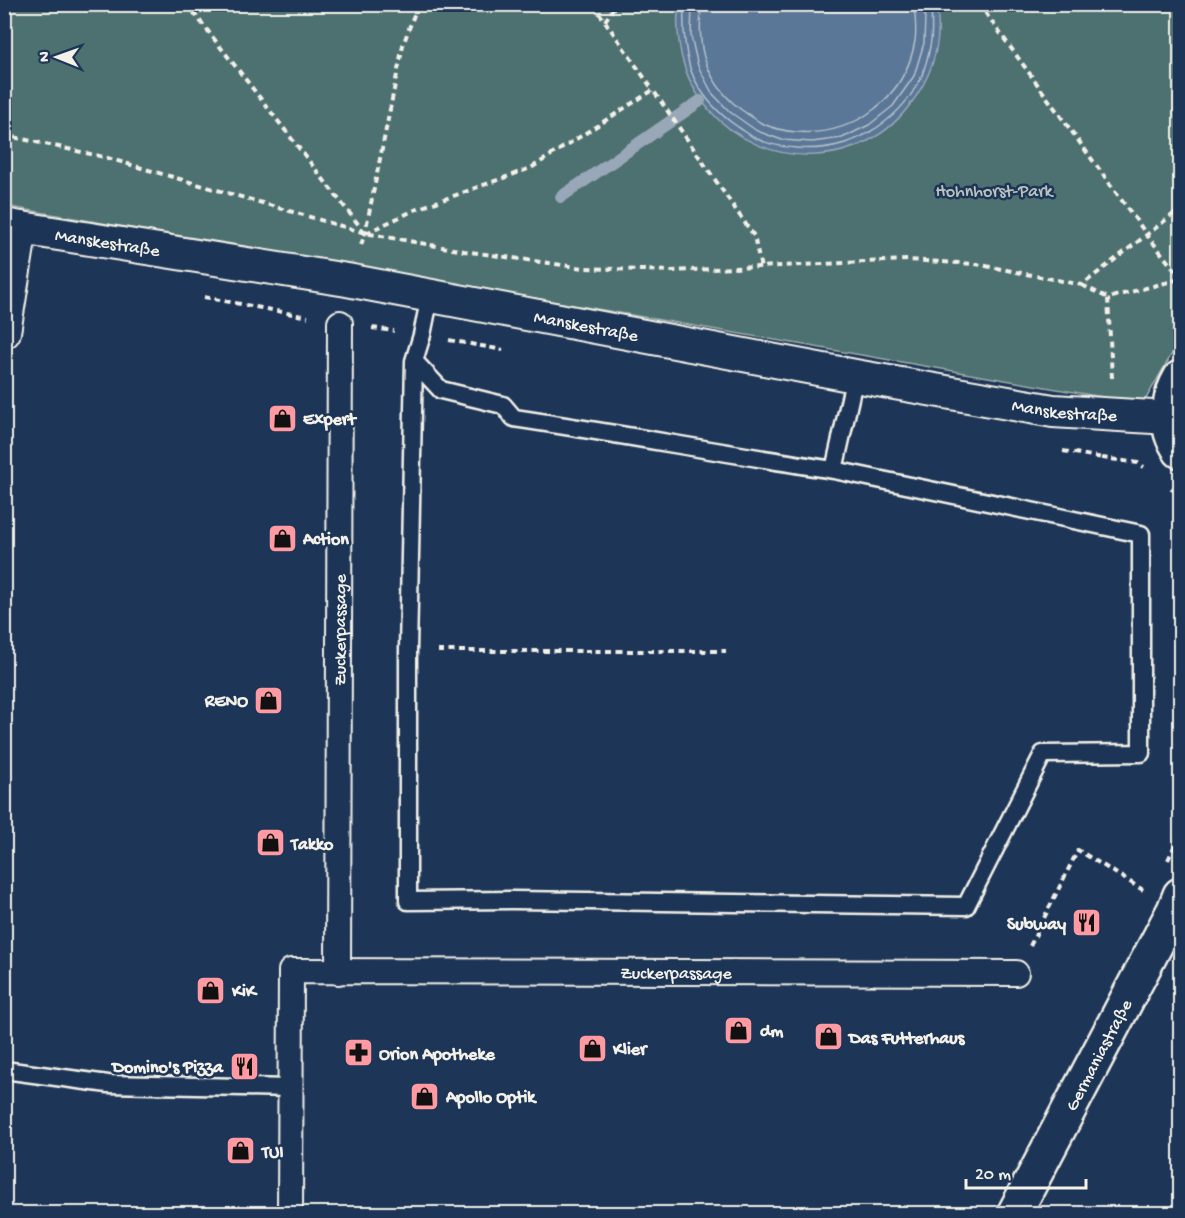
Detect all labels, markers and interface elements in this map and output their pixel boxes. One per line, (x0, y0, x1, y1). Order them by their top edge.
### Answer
north arrow (27, 27, 87, 87)
text: N (36, 51, 55, 62)
park label: Hohnhorst-Park (935, 182, 1055, 203)
street label: Manskestraße (53, 226, 162, 263)
street label: Manskestraße (532, 308, 640, 348)
street label: Manskestraße (1010, 396, 1118, 428)
shop icon: Expert (266, 402, 298, 434)
place label: Expert (303, 410, 357, 431)
shop icon: Action (266, 522, 298, 554)
place label: Action (302, 530, 349, 551)
street label: Zuckerpassage (331, 573, 352, 686)
shop icon: RENO (253, 684, 285, 716)
place label: RENO (204, 692, 248, 713)
shop icon: Takko (254, 827, 286, 859)
place label: Takko (289, 835, 334, 856)
restaurant icon: Subway (1071, 907, 1103, 939)
place label: Subway (1007, 915, 1066, 936)
street label: Zuckerpassage (620, 964, 733, 985)
shop icon: KiK (195, 974, 227, 1006)
place label: KiK (231, 982, 258, 1003)
street label: Germaniastraße (1062, 996, 1138, 1115)
shop icon: dm (723, 1014, 755, 1046)
shop icon: Das Futterhaus (812, 1021, 844, 1053)
place label: dm (760, 1022, 784, 1043)
place label: Das Futterhaus (847, 1029, 966, 1050)
shop icon: Klier (576, 1032, 608, 1064)
pharmacy icon: Orion Apotheke (342, 1037, 374, 1069)
place label: Klier (612, 1040, 649, 1061)
place label: Orion Apotheke (379, 1045, 495, 1066)
restaurant icon: Domino's Pizza (228, 1050, 260, 1082)
place label: Domino's Pizza (110, 1058, 224, 1079)
shop icon: Apollo Optik (409, 1080, 441, 1112)
place label: Apollo Optik (445, 1088, 537, 1109)
shop icon: TUI (225, 1135, 257, 1167)
place label: TUI (260, 1143, 284, 1164)
scale bar (966, 1152, 1086, 1190)
text: 20 m (975, 1165, 1011, 1186)

